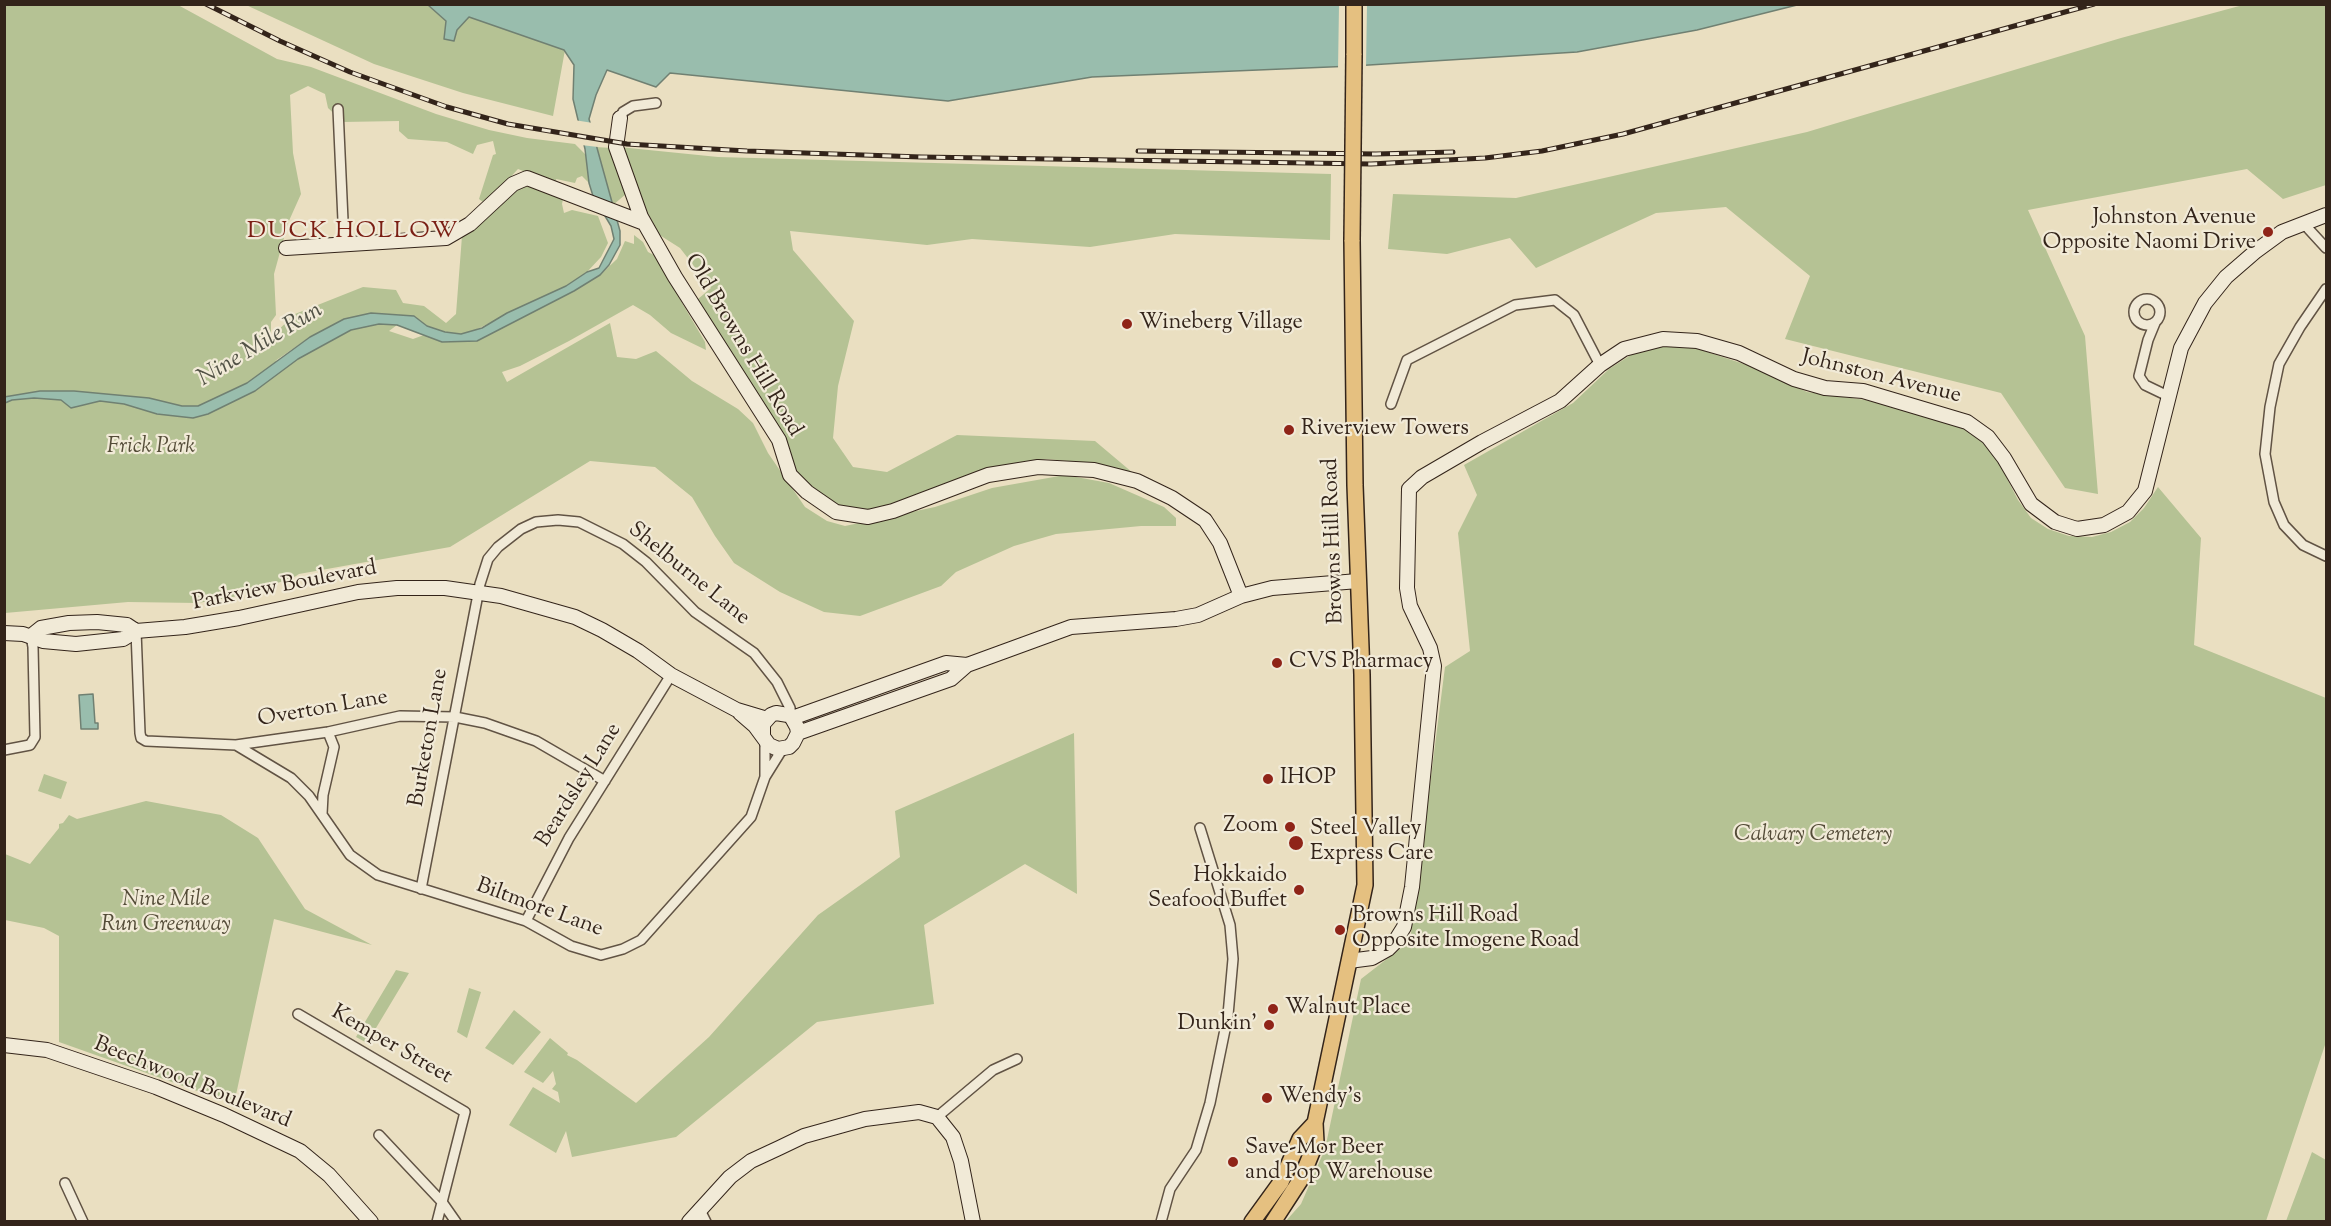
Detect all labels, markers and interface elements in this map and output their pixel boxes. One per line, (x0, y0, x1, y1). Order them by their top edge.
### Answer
place label: Johnston Avenue Opposite Naomi Drive (2042, 206, 2256, 258)
district label: DUCK HOLLOW (247, 219, 459, 247)
marker: Johnston Avenue Opposite Naomi Drive (2261, 225, 2275, 239)
street label: Old Browns Hill Road (677, 250, 807, 442)
water label: Nine Mile Run (193, 297, 329, 395)
place label: Wineberg Village (1139, 311, 1303, 337)
marker: Wineberg Village (1120, 317, 1134, 331)
street label: Johnston Avenue (1798, 345, 1964, 411)
place label: Riverview Towers (1301, 417, 1469, 443)
marker: Riverview Towers (1282, 423, 1296, 437)
park label: Frick Park (107, 435, 195, 461)
street label: Browns Hill Road (1319, 457, 1351, 625)
street label: Shelburne Lane (622, 518, 754, 632)
street label: Parkview Boulevard (191, 556, 379, 618)
place label: CVS Pharmacy (1289, 650, 1433, 676)
marker: CVS Pharmacy (1270, 656, 1284, 670)
street label: Burketon Lane (405, 667, 455, 809)
street label: Overton Lane (256, 686, 390, 734)
street label: Beardsley Lane (531, 719, 629, 853)
place label: IHOP (1280, 766, 1336, 792)
marker: IHOP (1261, 772, 1275, 786)
place label: Zoom (1223, 814, 1278, 840)
place label: Steel Valley Express Care (1310, 817, 1434, 868)
marker: Zoom (1283, 820, 1297, 834)
park label: Calvary Cemetery (1734, 823, 1892, 849)
marker: Steel Valley Express Care (1287, 834, 1305, 852)
place label: Hokkaido Seafood Buffet (1148, 864, 1287, 915)
street label: Biltmore Lane (472, 874, 606, 944)
marker: Hokkaido Seafood Buffet (1292, 883, 1306, 897)
park label: Nine Mile Run Greenway (101, 888, 231, 939)
place label: Browns Hill Road Opposite Imogene Road (1352, 904, 1580, 956)
marker: Browns Hill Road Opposite Imogene Road (1333, 923, 1347, 937)
place label: Walnut Place (1285, 996, 1411, 1022)
street label: Kemper Street (326, 1001, 456, 1091)
marker: Walnut Place (1266, 1002, 1280, 1016)
place label: Dunkin' (1177, 1012, 1257, 1038)
marker: Dunkin' (1262, 1018, 1276, 1032)
street label: Beechwood Boulevard (90, 1032, 294, 1136)
place label: Wendy's (1279, 1085, 1361, 1111)
marker: Wendy's (1260, 1091, 1274, 1105)
place label: Save-Mor Beer and Pop Warehouse (1245, 1136, 1433, 1188)
marker: Save-Mor Beer and Pop Warehouse (1226, 1155, 1240, 1169)

